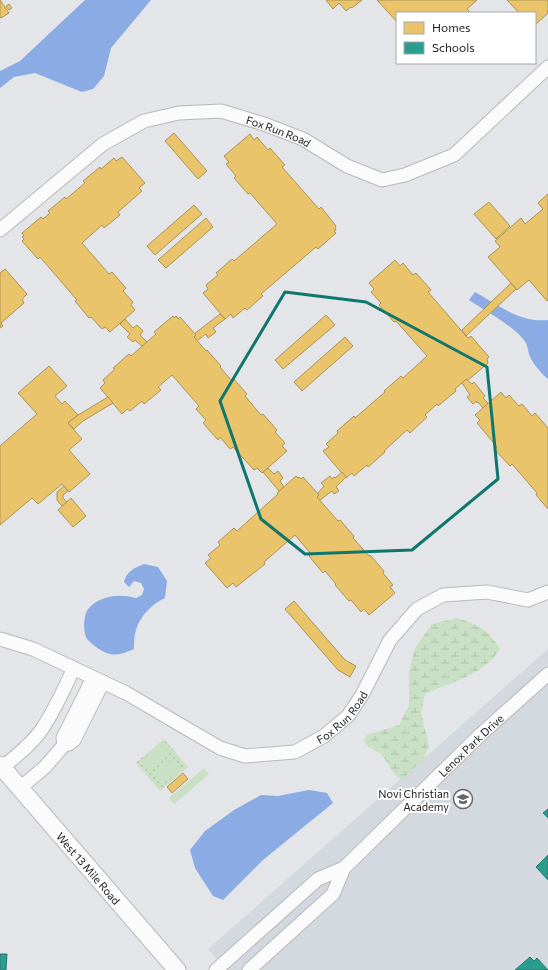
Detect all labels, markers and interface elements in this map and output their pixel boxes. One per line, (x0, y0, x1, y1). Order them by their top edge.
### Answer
legend (396, 12, 536, 64)
text: Homes (432, 20, 470, 34)
text: Schools (432, 40, 475, 54)
street label: Fox Run Road (245, 113, 313, 149)
street label: Fox Run Road (314, 689, 369, 745)
street label: Lenox Park Drive (435, 711, 506, 779)
place label: Novi Christian Academy (378, 787, 449, 813)
school or university icon: Novi Christian Academy (452, 788, 474, 810)
street label: West 13 Mile Road (54, 829, 123, 907)

